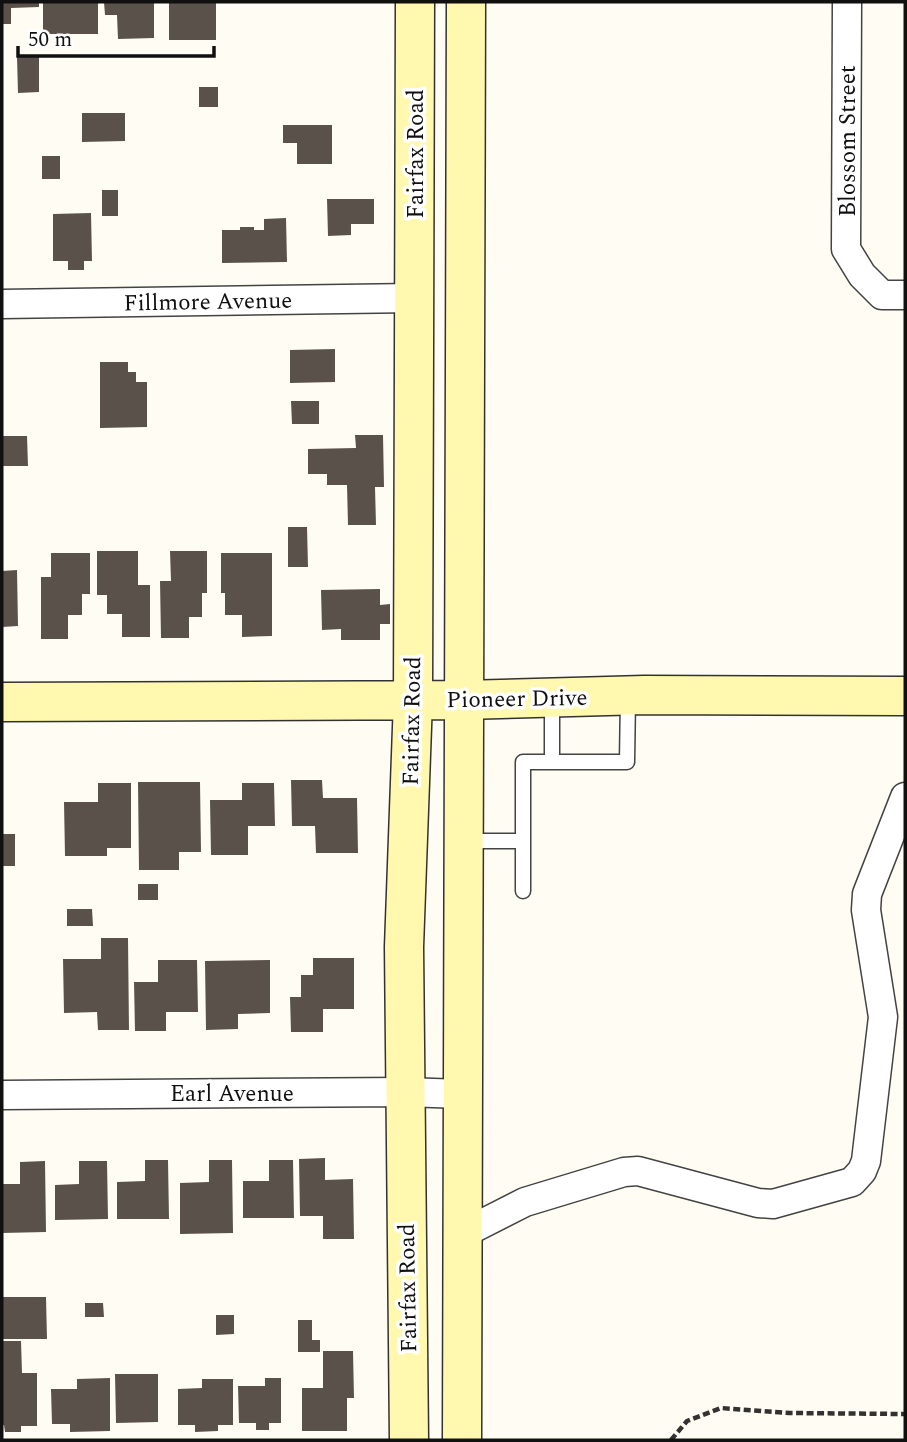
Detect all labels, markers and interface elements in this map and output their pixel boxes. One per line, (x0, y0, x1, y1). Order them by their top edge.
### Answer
scale bar (18, 14, 214, 58)
text: 50 m (28, 24, 72, 56)
street label: Blossom Street (831, 65, 866, 217)
street label: Fairfax Road (399, 89, 434, 219)
street label: Fillmore Avenue (123, 284, 293, 321)
street label: Fairfax Road (394, 656, 431, 786)
street label: Pioneer Drive (446, 681, 588, 718)
street label: Earl Avenue (170, 1077, 294, 1112)
street label: Fairfax Road (390, 1223, 427, 1353)

